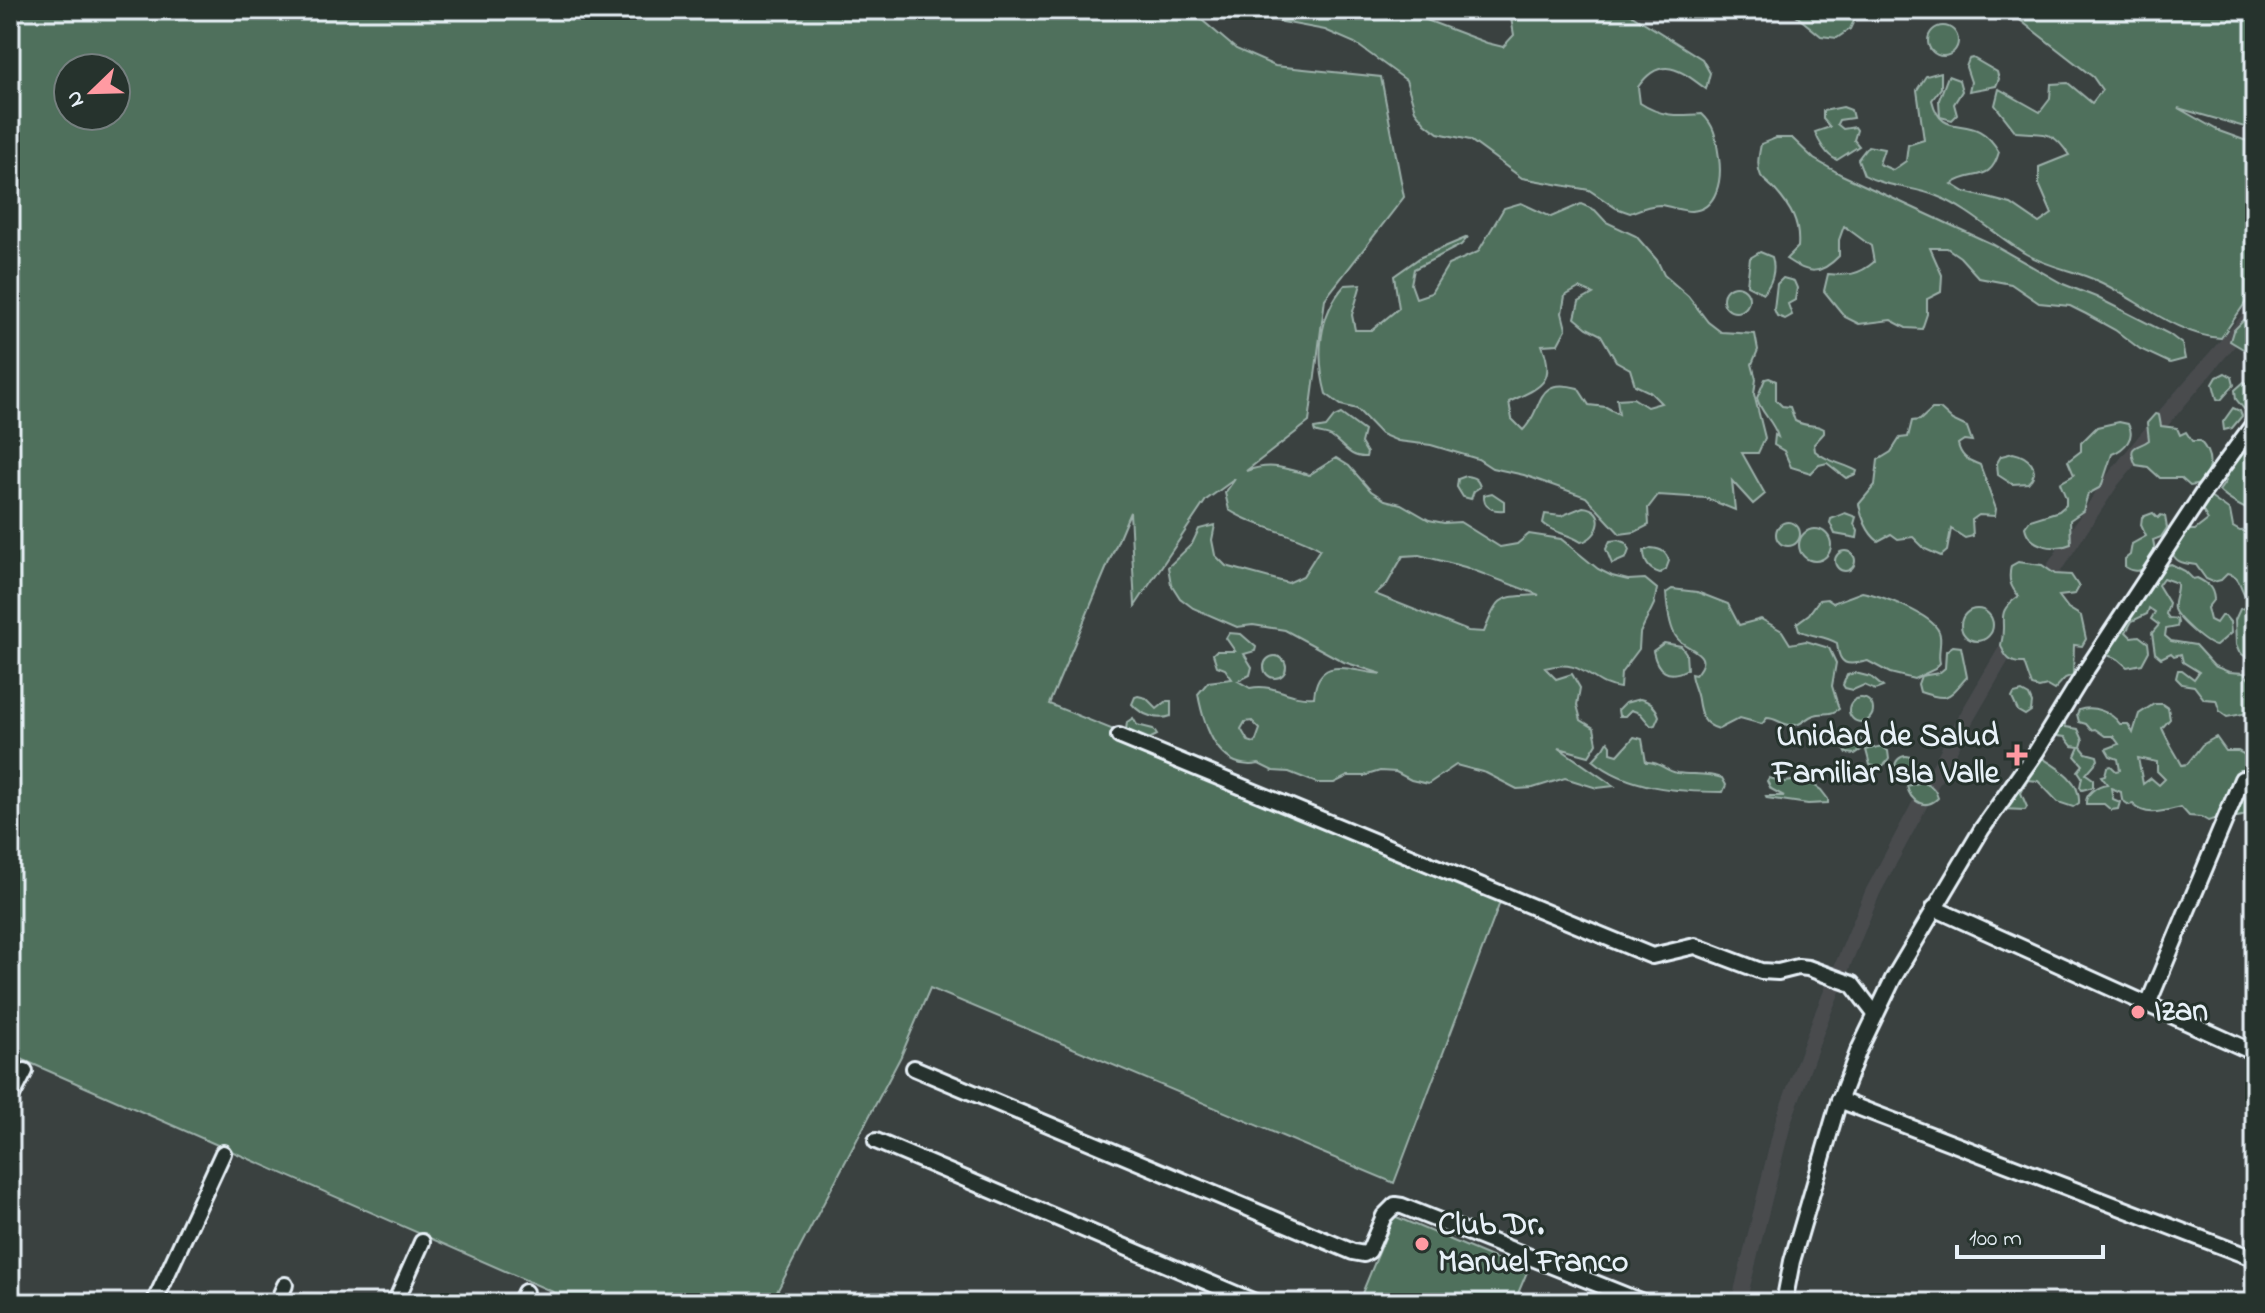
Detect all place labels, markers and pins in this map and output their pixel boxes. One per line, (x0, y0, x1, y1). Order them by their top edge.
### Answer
place label: Unidad de Salud Familiar Isla Valle (1770, 714, 2001, 798)
marker: Unidad de Salud Familiar Isla Valle (2006, 744, 2028, 766)
place label: Izan (2154, 989, 2208, 1036)
marker: Izan (2129, 1003, 2147, 1021)
place label: Club Dr. Manuel Franco (1438, 1203, 1628, 1287)
marker: Club Dr. Manuel Franco (1413, 1235, 1431, 1253)

